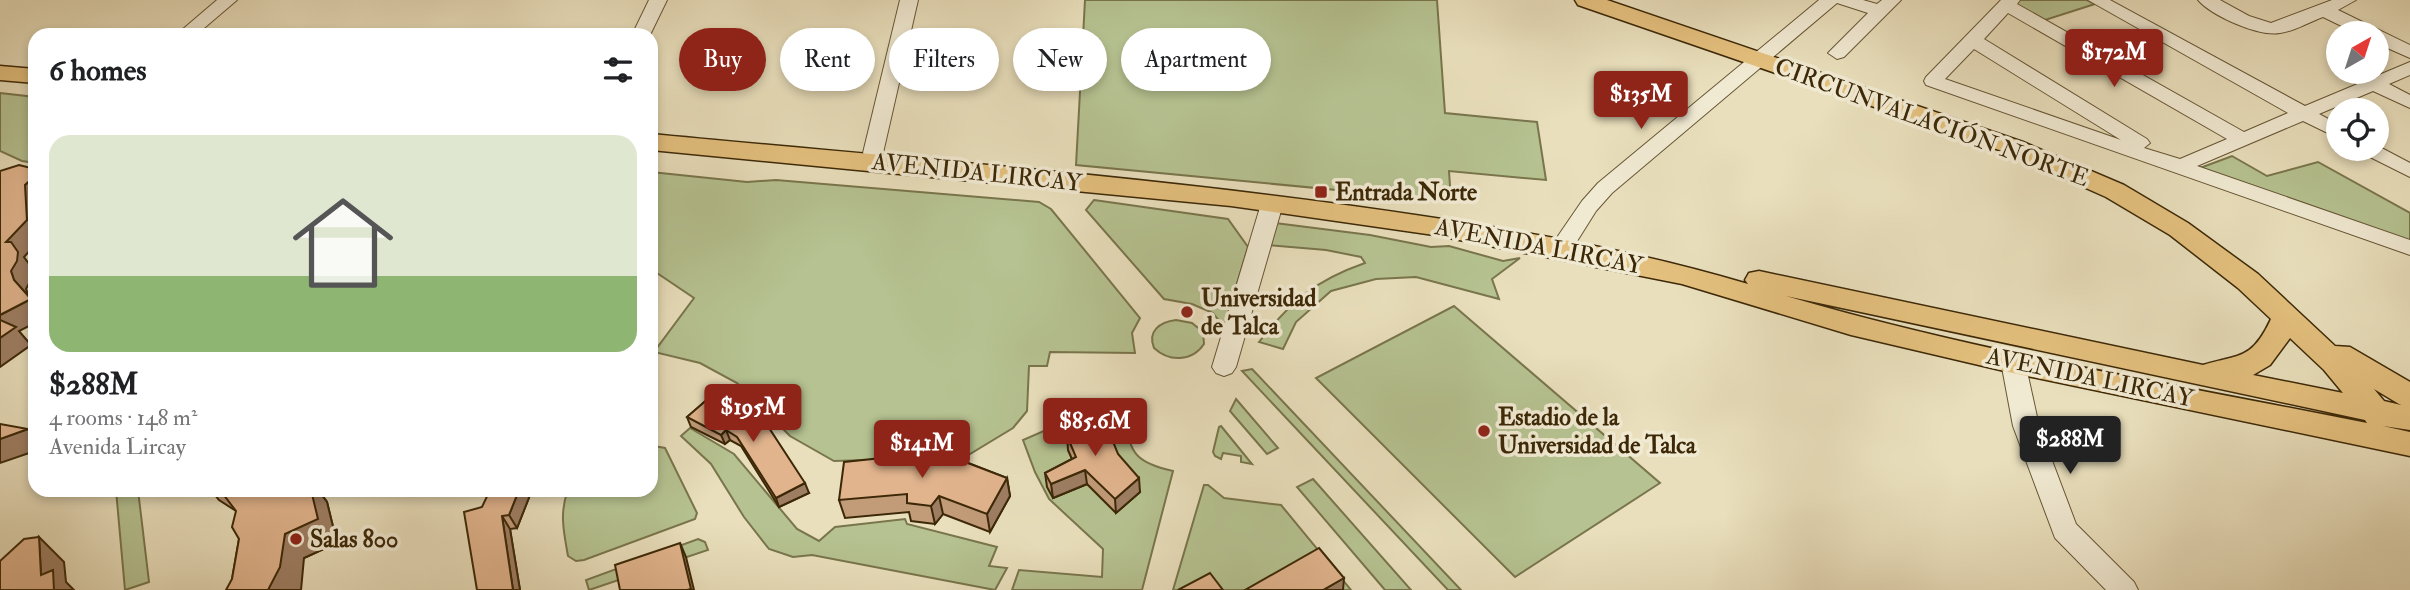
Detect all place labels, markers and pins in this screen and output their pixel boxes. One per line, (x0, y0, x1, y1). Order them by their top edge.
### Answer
pin: $172M (2065, 29, 2163, 89)
pin: $135M (1592, 72, 1690, 131)
place label: Entrada Norte (1335, 177, 1477, 208)
marker: Entrada Norte (1313, 184, 1329, 200)
place label: Universidad de Talca (1201, 283, 1316, 342)
marker: Universidad de Talca (1179, 304, 1195, 320)
pin: $195M (704, 384, 802, 444)
pin: $85.6M (1038, 398, 1152, 458)
place label: Estadio de la Universidad de Talca (1498, 402, 1697, 461)
pin: $288M (2021, 416, 2119, 476)
pin: $141M (873, 420, 971, 480)
marker: Estadio de la Universidad de Talca (1476, 423, 1492, 439)
place label: Salas 800 (310, 524, 398, 555)
marker: Salas 800 (288, 531, 304, 547)

